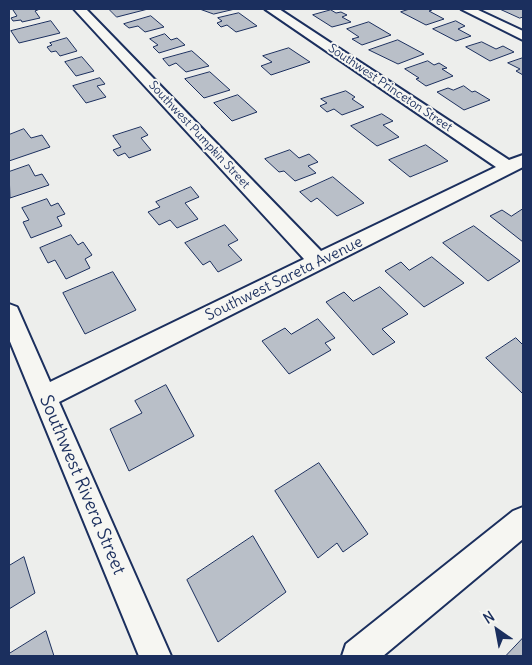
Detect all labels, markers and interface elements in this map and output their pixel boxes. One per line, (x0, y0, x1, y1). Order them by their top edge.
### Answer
street label: Southwest Princeton Street (325, 41, 455, 135)
street label: Southwest Pumpkin Street (145, 78, 253, 192)
street label: Southwest Sareta Avenue (202, 233, 366, 325)
street label: Southwest Rivera Street (34, 392, 130, 578)
north arrow (472, 605, 522, 655)
text: N (480, 607, 498, 628)

